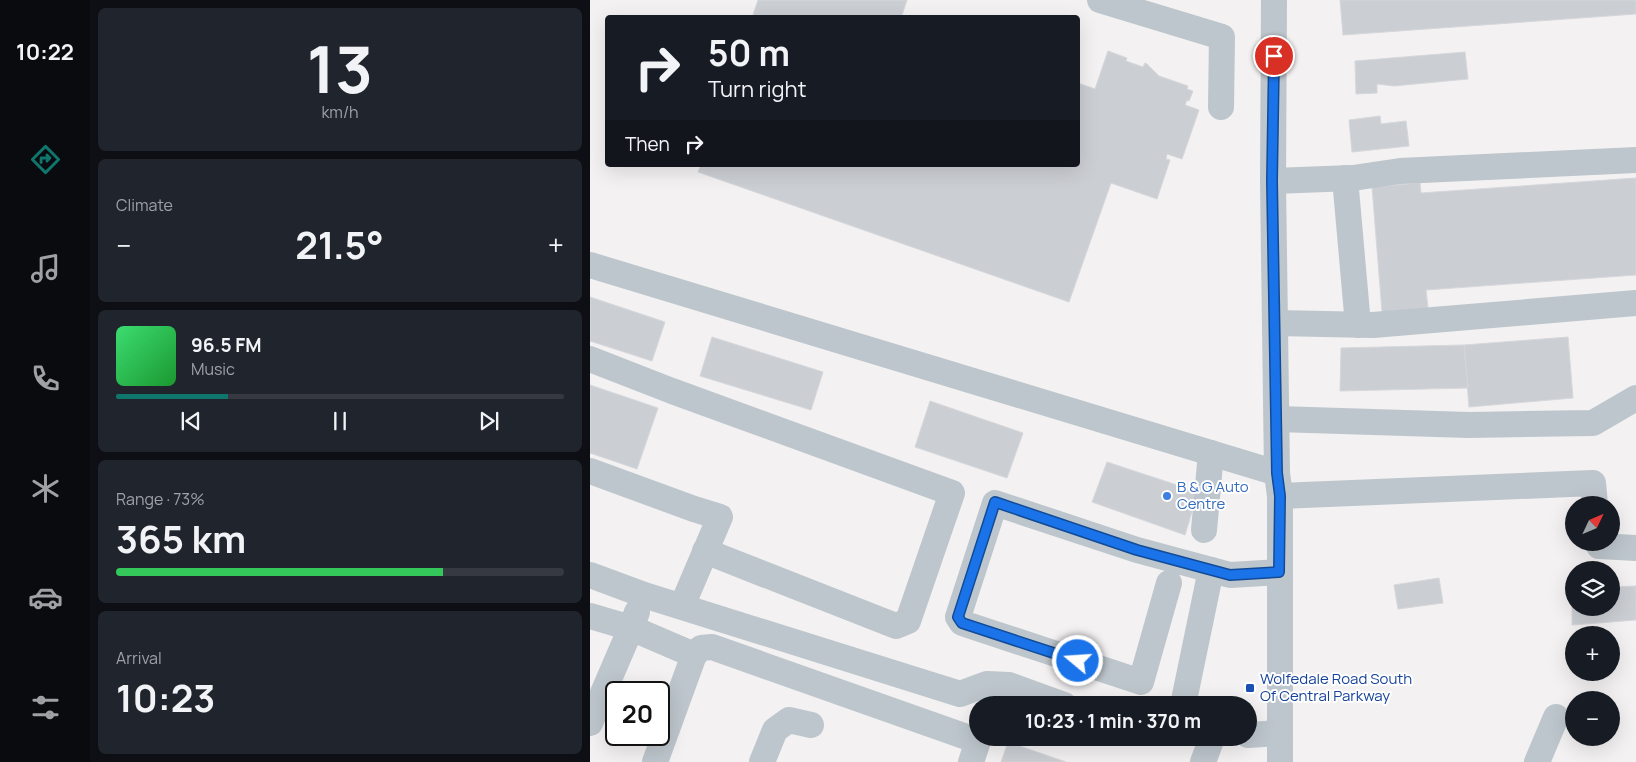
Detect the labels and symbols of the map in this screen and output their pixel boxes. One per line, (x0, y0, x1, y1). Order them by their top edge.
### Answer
pin (1253, 35, 1295, 77)
place label: B & G Auto Centre (1177, 476, 1249, 514)
marker: B & G Auto Centre (1161, 490, 1173, 502)
north arrow (1565, 496, 1620, 551)
position arrow (1051, 634, 1103, 686)
place label: Wolfedale Road South Of Central Parkway (1260, 668, 1412, 706)
speed limit sign: 20 (605, 681, 670, 746)
marker: Wolfedale Road South Of Central Parkway (1244, 682, 1256, 694)

